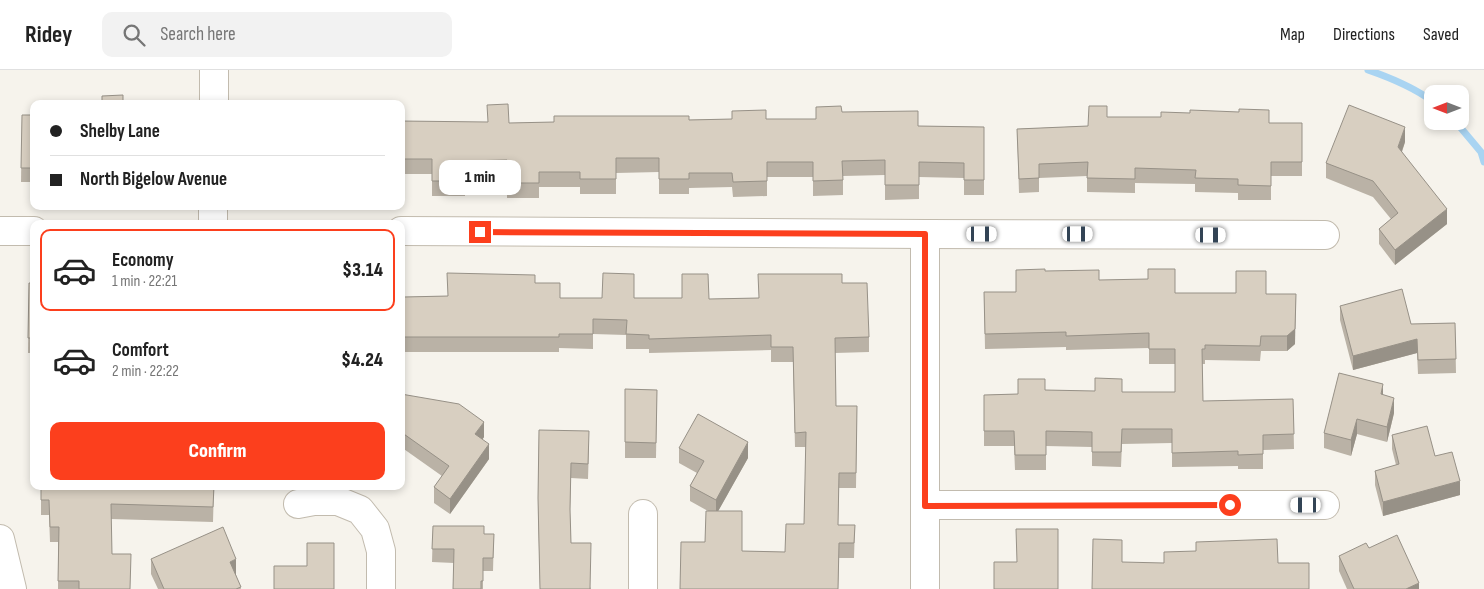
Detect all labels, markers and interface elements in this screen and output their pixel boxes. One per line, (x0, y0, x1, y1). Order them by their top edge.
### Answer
search box (102, 12, 452, 57)
text: Ridey (25, 20, 72, 49)
icon: search (120, 21, 148, 49)
text: Search here (160, 23, 236, 46)
text: Map (1280, 24, 1305, 45)
text: Directions (1333, 24, 1395, 45)
text: Saved (1423, 24, 1459, 45)
north arrow (1424, 85, 1469, 130)
map controls (1424, 85, 1469, 130)
text: Shelby Lane (80, 120, 160, 143)
callout: 1 min (439, 160, 521, 194)
text: North Bigelow Avenue (80, 168, 227, 191)
text: 1 min (465, 168, 495, 187)
route end (469, 221, 491, 243)
car (967, 227, 997, 242)
car (1063, 227, 1093, 242)
car (1196, 228, 1226, 243)
icon: car (52, 248, 97, 293)
text: Economy (112, 249, 174, 272)
text: $3.14 (342, 259, 383, 282)
text: 1 min · 22:21 (112, 272, 177, 291)
icon: car (52, 338, 97, 383)
text: Comfort (112, 339, 169, 362)
text: $4.24 (341, 349, 383, 372)
text: 2 min · 22:22 (112, 362, 179, 381)
button: Confirm (50, 422, 385, 480)
route start (1219, 494, 1241, 516)
car (1291, 498, 1321, 513)

